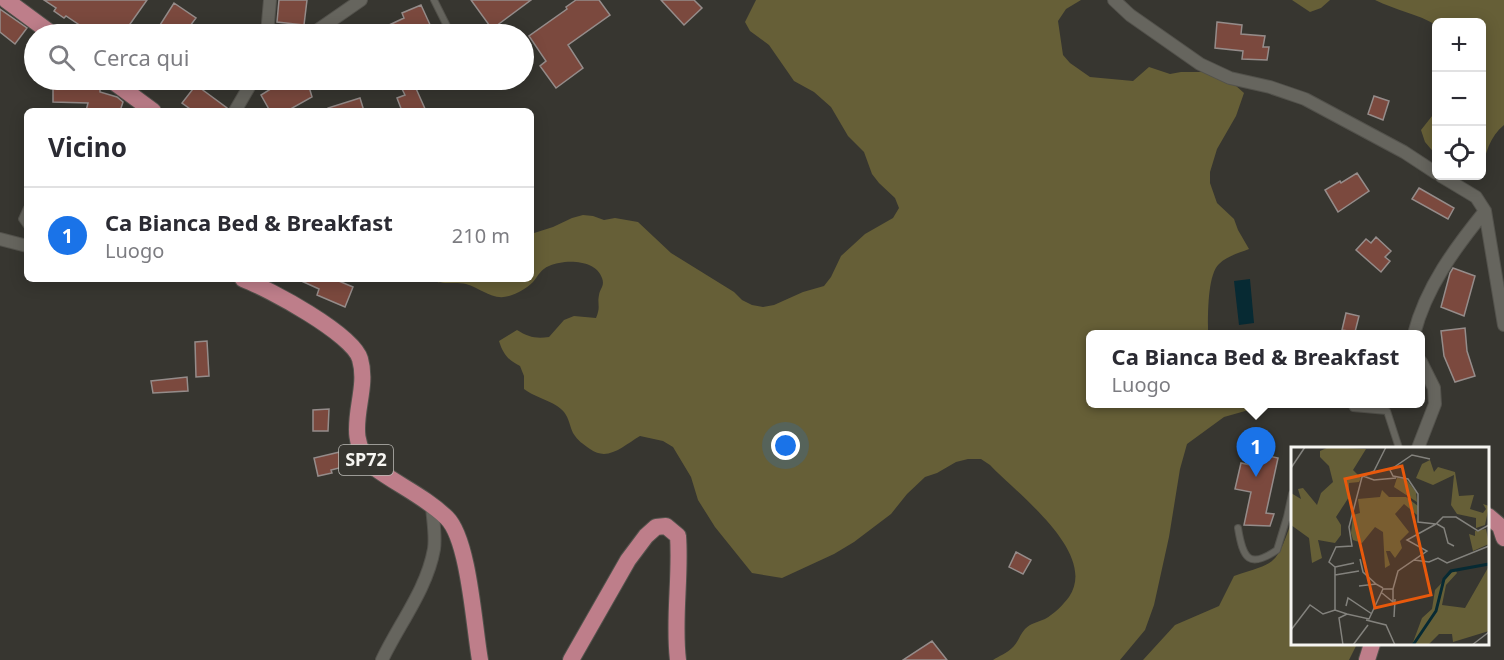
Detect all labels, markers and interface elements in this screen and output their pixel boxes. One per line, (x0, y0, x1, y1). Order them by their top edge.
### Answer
map controls (1432, 18, 1486, 180)
button: + (1432, 18, 1486, 72)
search box (24, 24, 534, 90)
icon: search (45, 41, 78, 74)
text: Cerca qui (93, 42, 189, 72)
button: − (1432, 72, 1486, 126)
button: locate (1432, 126, 1486, 180)
text: Vicino (48, 129, 127, 165)
text: Ca Bianca Bed & Breakfast (105, 207, 393, 237)
text: 1 (62, 222, 73, 249)
text: 210 m (452, 222, 510, 249)
text: Luogo (105, 237, 164, 264)
popup (1086, 330, 1425, 408)
text: Ca Bianca Bed & Breakfast (1112, 341, 1399, 371)
text: Luogo (1112, 371, 1171, 398)
pin: 1 (1236, 428, 1276, 477)
your location (771, 431, 800, 460)
road number: SP72 (339, 445, 393, 475)
inset map (1291, 447, 1489, 645)

